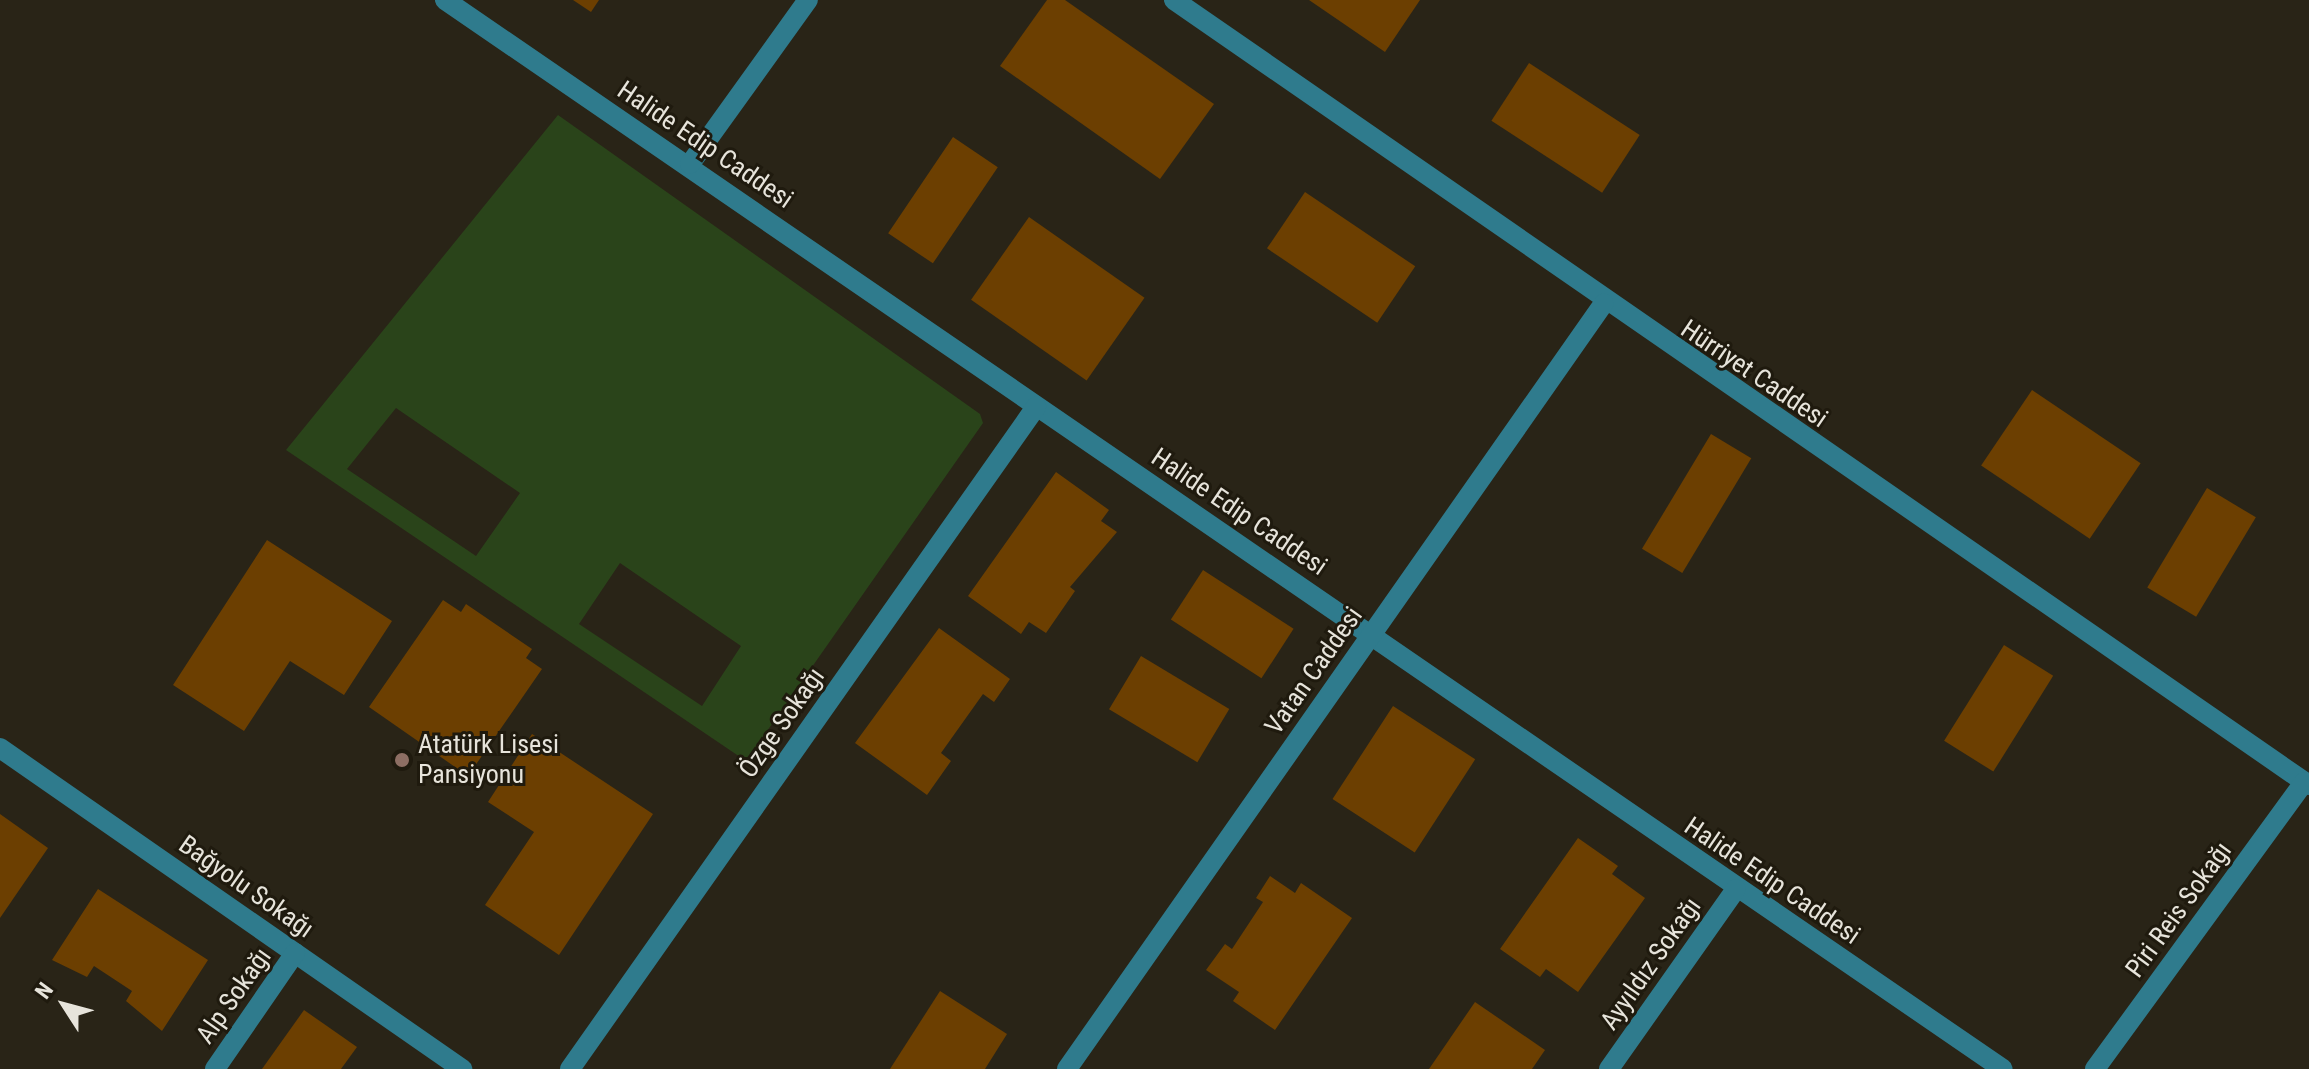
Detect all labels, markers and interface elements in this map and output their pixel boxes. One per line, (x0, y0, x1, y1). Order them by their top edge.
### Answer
street label: Halide Edip Caddesi (611, 75, 799, 215)
street label: Hürriyet Caddesi (1675, 314, 1833, 434)
street label: Halide Edip Caddesi (1145, 442, 1333, 582)
street label: Vatan Caddesi (1259, 601, 1369, 741)
street label: Özge Sokağı (733, 662, 831, 784)
place label: Atatürk Lisesi Pansiyonu (418, 729, 559, 790)
marker: Atatürk Lisesi Pansiyonu (393, 751, 411, 769)
street label: Halide Edip Caddesi (1678, 811, 1866, 951)
street label: Bağyolu Sokağı (173, 829, 319, 945)
street label: Piri Reis Sokağı (2119, 836, 2239, 984)
street label: Ayyıldız Sokağı (1594, 892, 1708, 1036)
street label: Alp Sokağı (190, 942, 278, 1050)
north arrow (24, 965, 104, 1045)
text: N (30, 978, 58, 1003)

